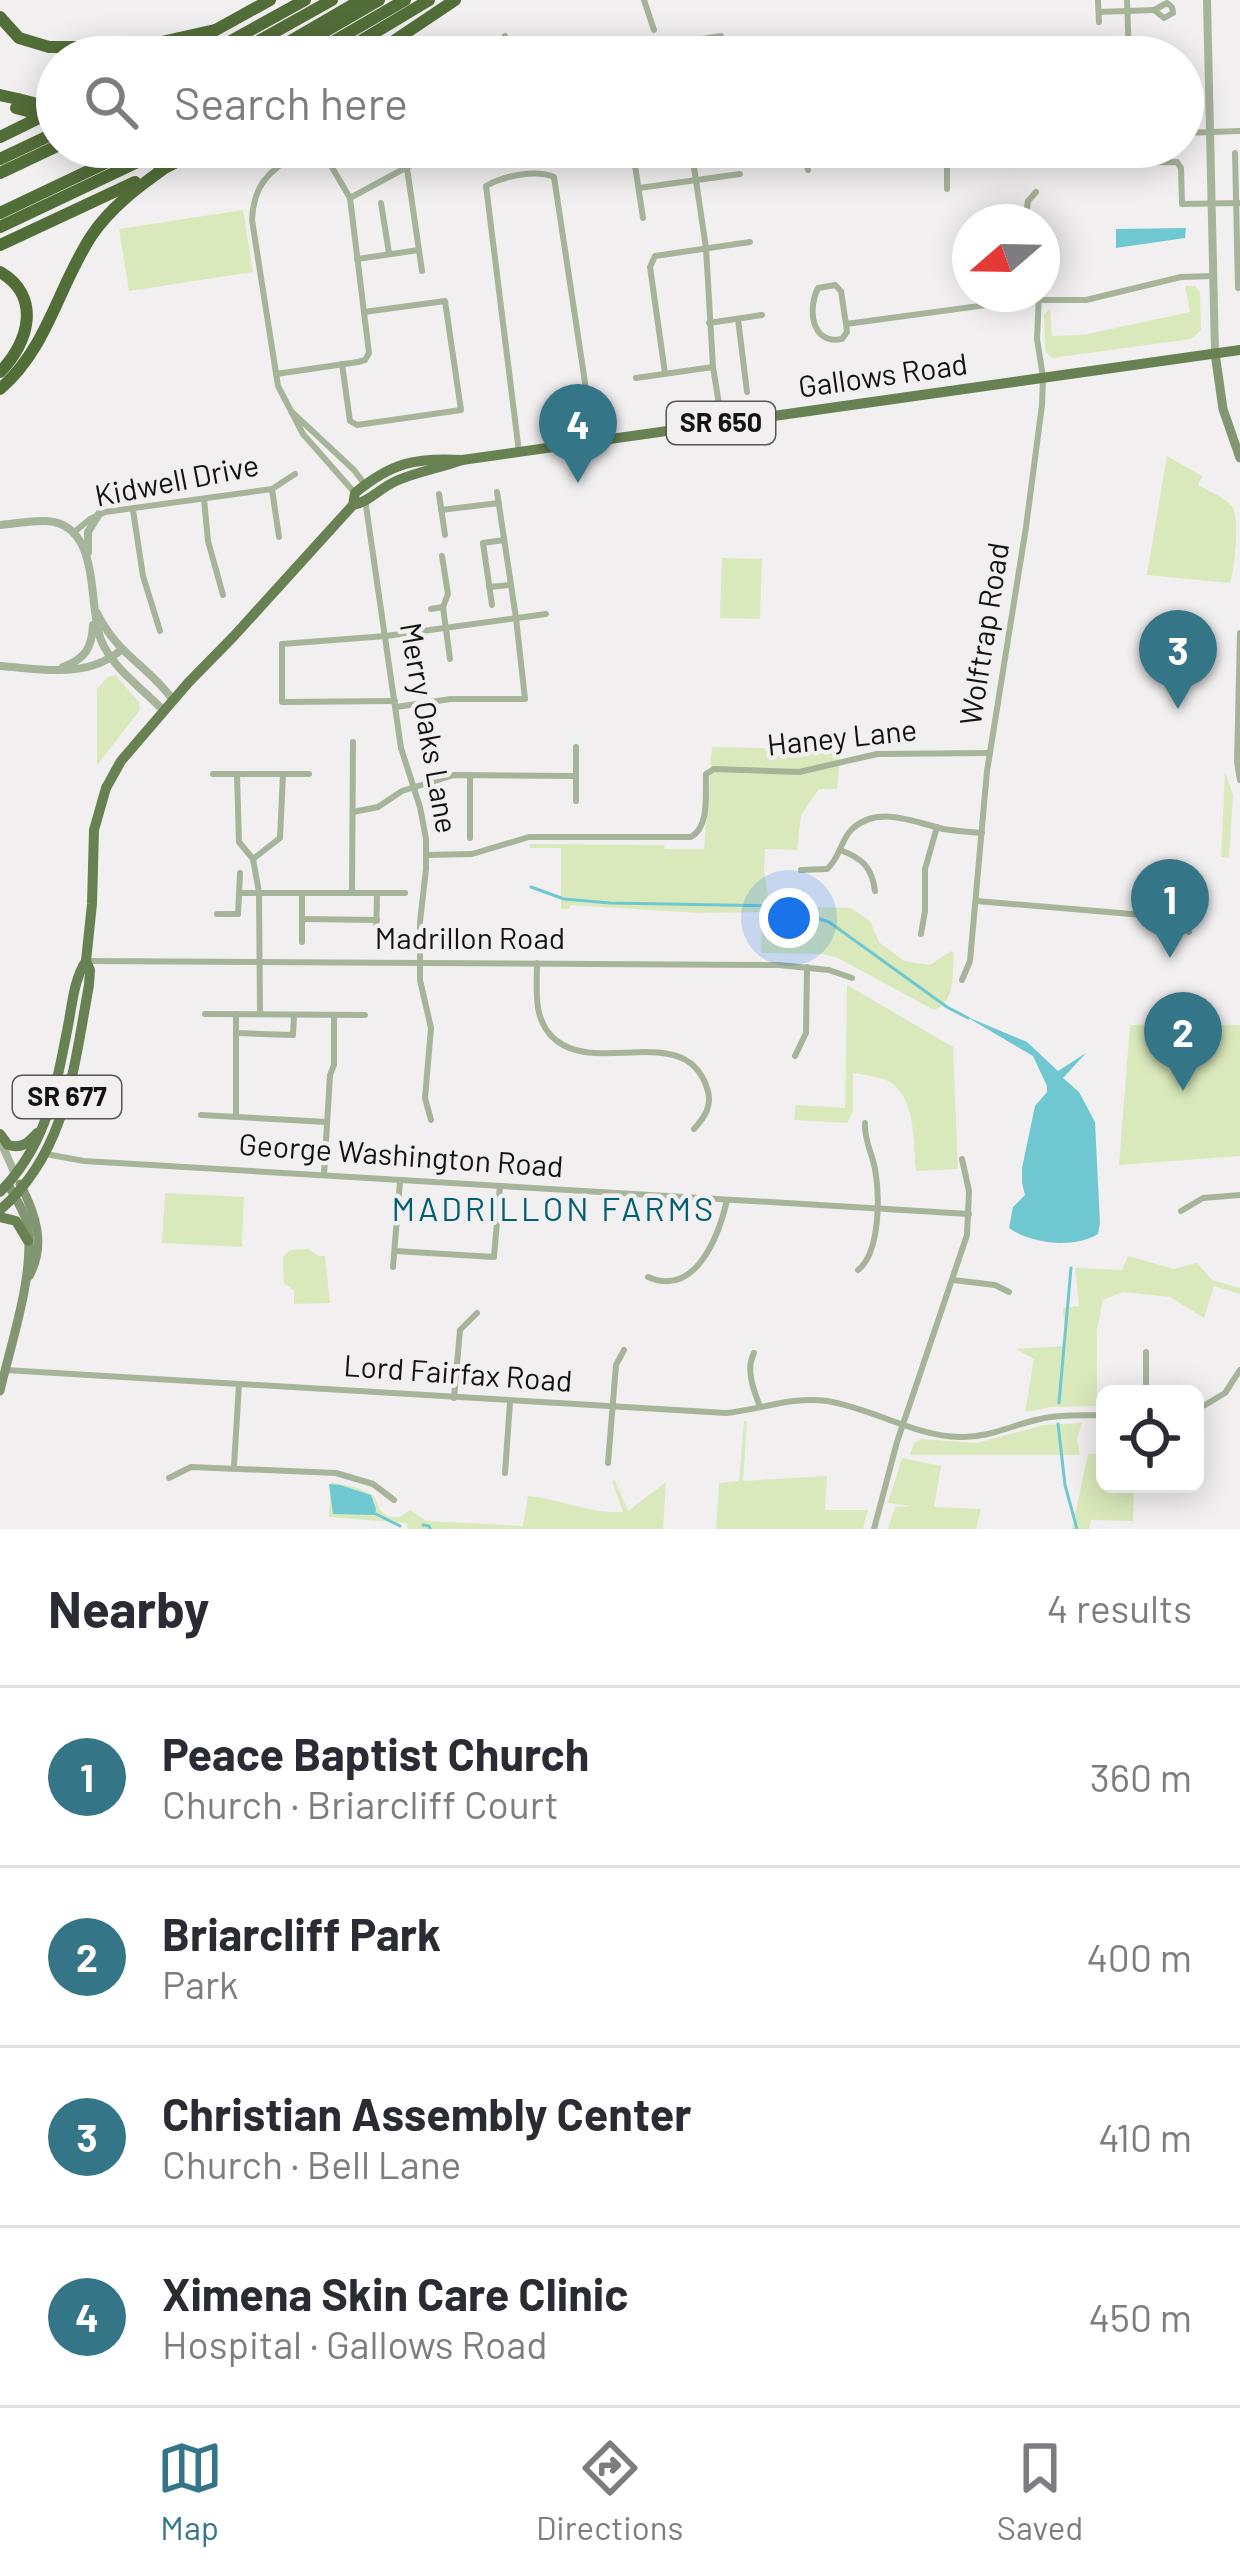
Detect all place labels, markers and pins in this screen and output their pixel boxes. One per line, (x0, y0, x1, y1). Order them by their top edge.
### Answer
pin: 4 (539, 384, 617, 483)
pin: 3 (1139, 610, 1217, 709)
pin: 1 (1131, 859, 1209, 958)
pin: 2 (1144, 992, 1222, 1091)

